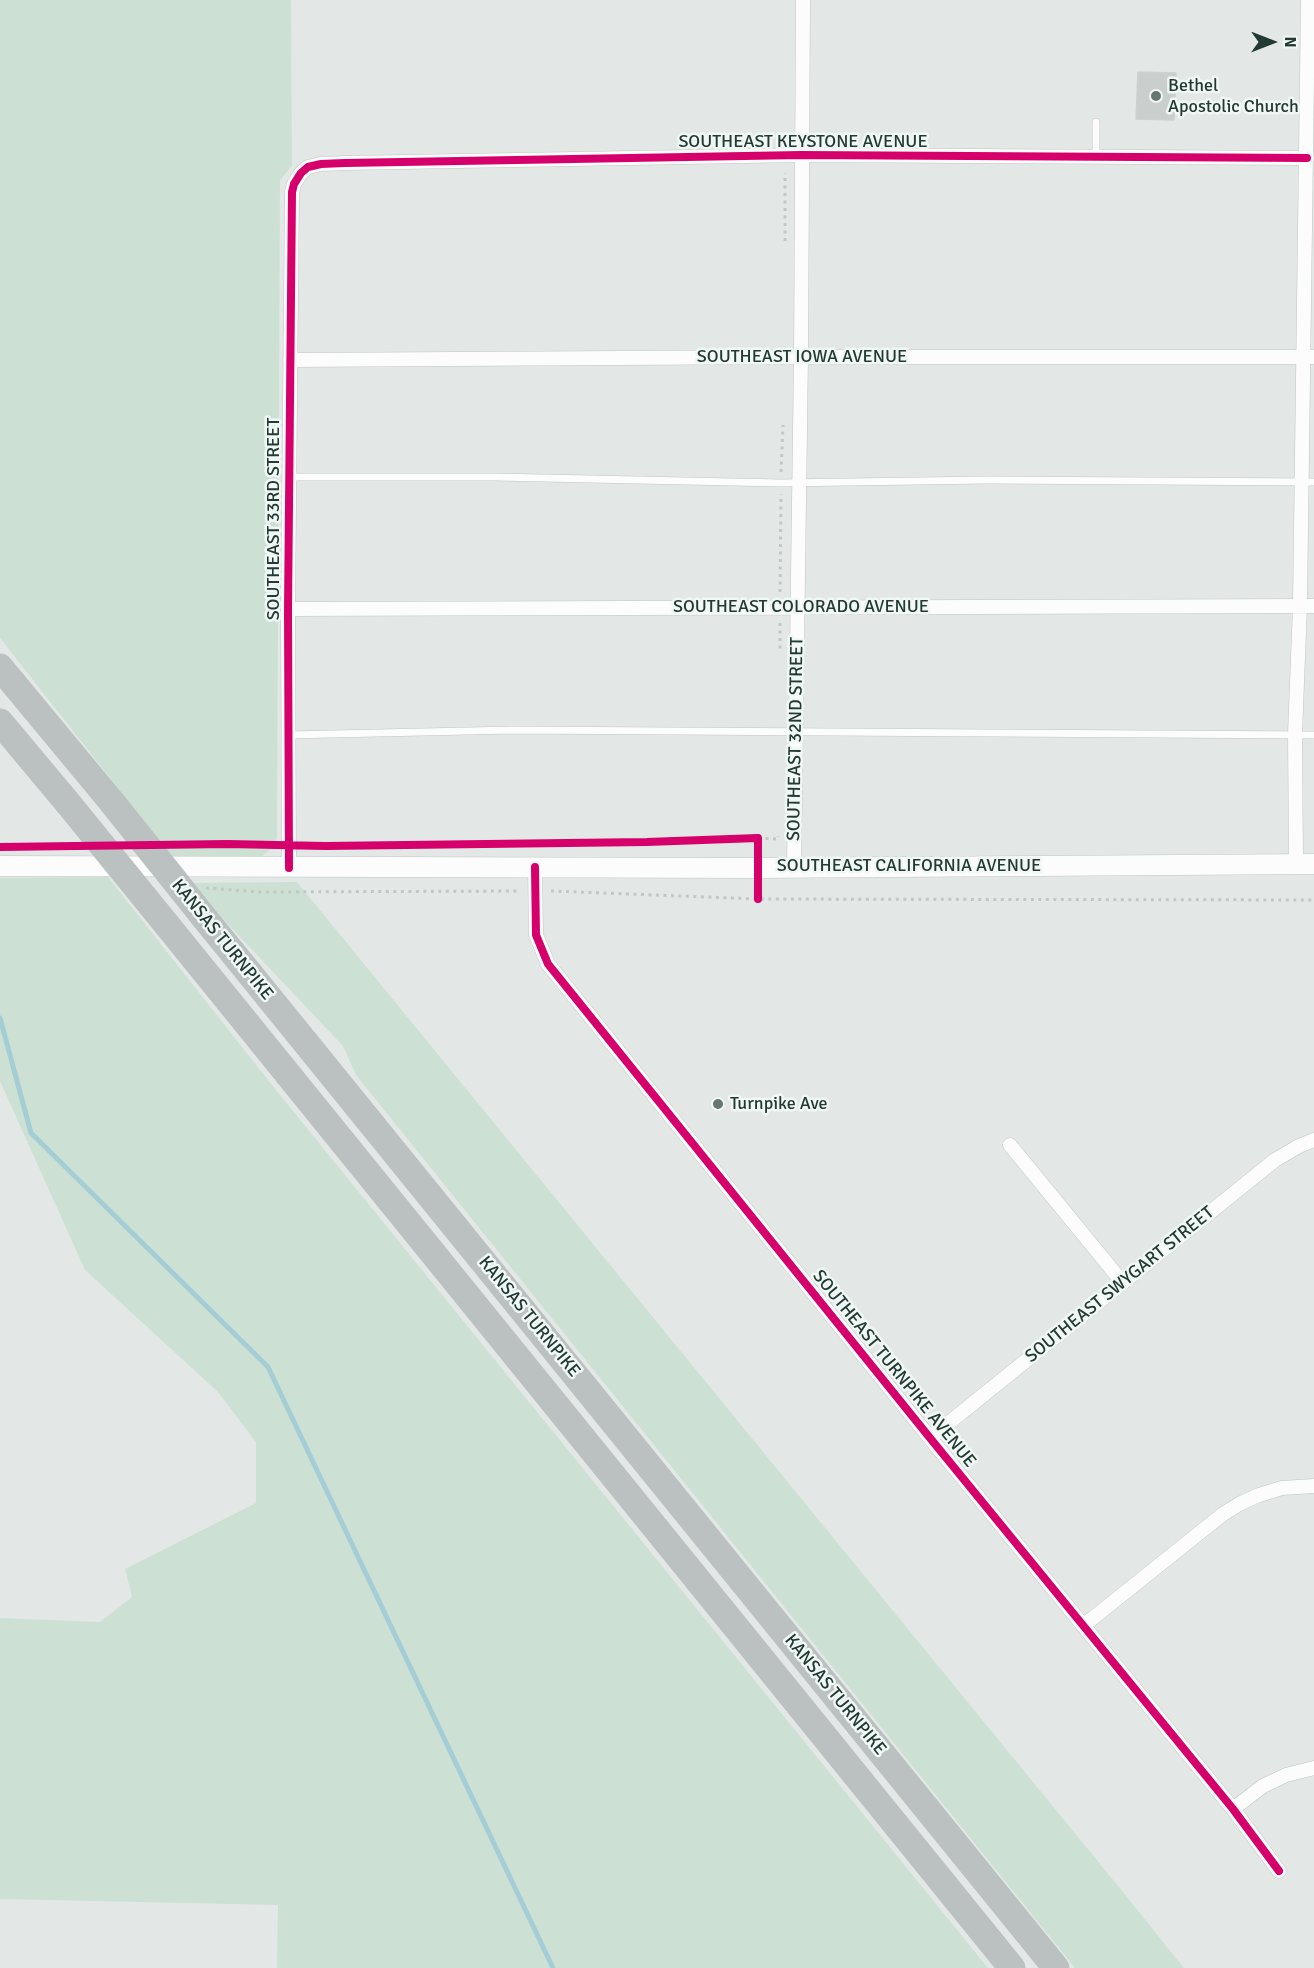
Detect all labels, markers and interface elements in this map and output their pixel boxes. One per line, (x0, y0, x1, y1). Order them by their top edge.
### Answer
north arrow (1242, 12, 1302, 72)
text: N (1280, 36, 1300, 48)
place label: Bethel Apostolic Church (1168, 75, 1299, 118)
marker: Bethel Apostolic Church (1149, 89, 1163, 103)
street label: SOUTHEAST KEYSTONE AVENUE (678, 131, 928, 153)
street label: SOUTHEAST IOWA AVENUE (697, 346, 907, 368)
street label: SOUTHEAST 33RD STREET (263, 418, 285, 620)
street label: SOUTHEAST COLORADO AVENUE (673, 596, 929, 618)
street label: SOUTHEAST 32ND STREET (783, 637, 809, 841)
street label: SOUTHEAST CALIFORNIA AVENUE (777, 855, 1041, 877)
street label: KANSAS TURNPIKE (167, 875, 277, 1005)
place label: Turnpike Ave (730, 1093, 827, 1115)
marker: Turnpike Ave (711, 1097, 725, 1111)
street label: SOUTHEAST SWYGART STREET (1021, 1202, 1219, 1368)
street label: KANSAS TURNPIKE (474, 1252, 584, 1382)
street label: SOUTHEAST TURNPIKE AVENUE (808, 1266, 980, 1472)
street label: KANSAS TURNPIKE (780, 1630, 890, 1760)

